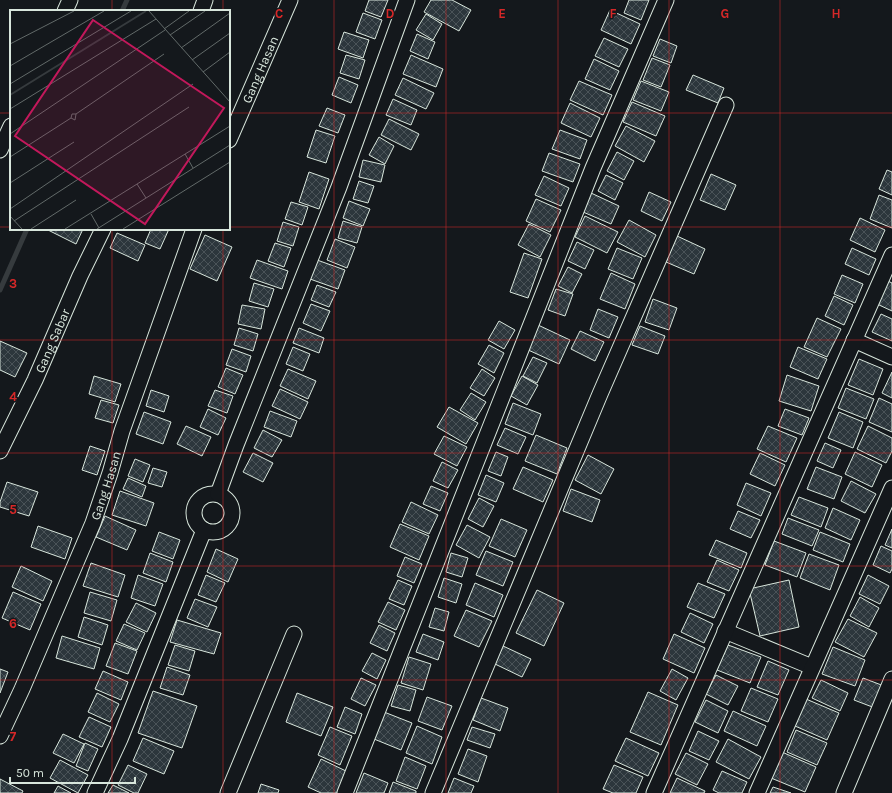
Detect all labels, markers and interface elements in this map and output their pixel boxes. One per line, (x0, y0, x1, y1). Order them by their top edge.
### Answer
text: C (275, 6, 283, 21)
text: D (386, 6, 395, 21)
text: E (498, 6, 506, 21)
text: F (609, 6, 617, 21)
text: G (721, 6, 729, 21)
text: H (831, 6, 841, 21)
inset map (10, 10, 230, 230)
street label: Gang Hasan (239, 34, 281, 105)
text: 3 (9, 276, 17, 291)
street label: Gang Sabar (32, 306, 73, 375)
text: 4 (9, 389, 17, 404)
street label: Gang Hasan (87, 449, 123, 522)
text: 5 (9, 502, 17, 517)
text: 6 (9, 616, 17, 631)
text: 7 (10, 729, 17, 744)
scale bar (10, 759, 135, 785)
text: 50 m (16, 766, 44, 780)

